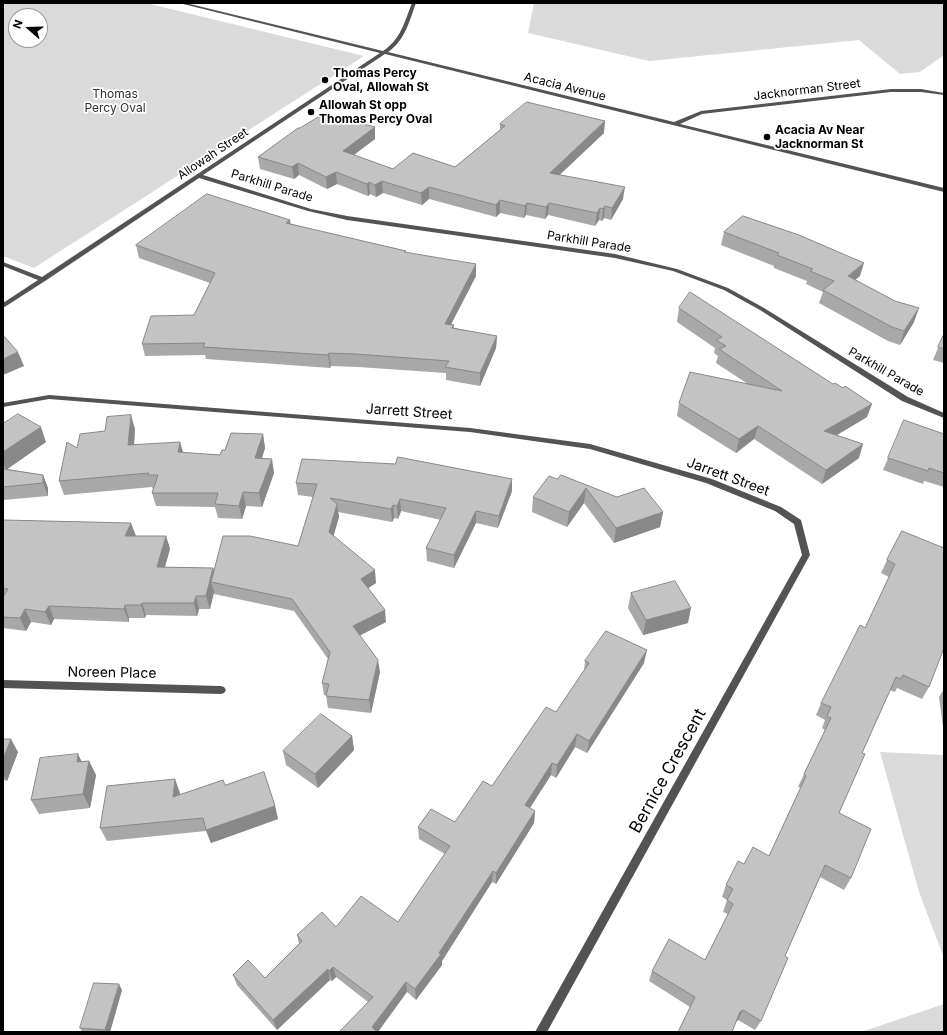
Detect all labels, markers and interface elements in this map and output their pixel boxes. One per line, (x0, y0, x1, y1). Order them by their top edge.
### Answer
north arrow (8, 8, 48, 48)
text: N (10, 18, 26, 31)
place label: Thomas Percy Oval, Allowah St (333, 66, 429, 94)
street label: Acacia Avenue (522, 70, 608, 104)
marker: Thomas Percy Oval, Allowah St (320, 75, 330, 85)
street label: Jacknorman Street (753, 76, 861, 104)
park label: Thomas Percy Oval (84, 87, 146, 115)
place label: Allowah St opp Thomas Percy Oval (319, 98, 432, 126)
marker: Allowah St opp Thomas Percy Oval (306, 107, 316, 117)
place label: Acacia Av Near Jacknorman St (775, 123, 864, 151)
street label: Allowah Street (175, 125, 251, 183)
marker: Acacia Av Near Jacknorman St (762, 132, 772, 142)
street label: Parkhill Parade (229, 167, 315, 205)
street label: Parkhill Parade (546, 228, 632, 256)
street label: Parkhill Parade (846, 345, 926, 399)
street label: Jarrett Street (365, 401, 453, 423)
street label: Jarrett Street (684, 454, 772, 500)
street label: Noreen Place (67, 664, 157, 682)
street label: Bernice Crescent (625, 705, 711, 837)

